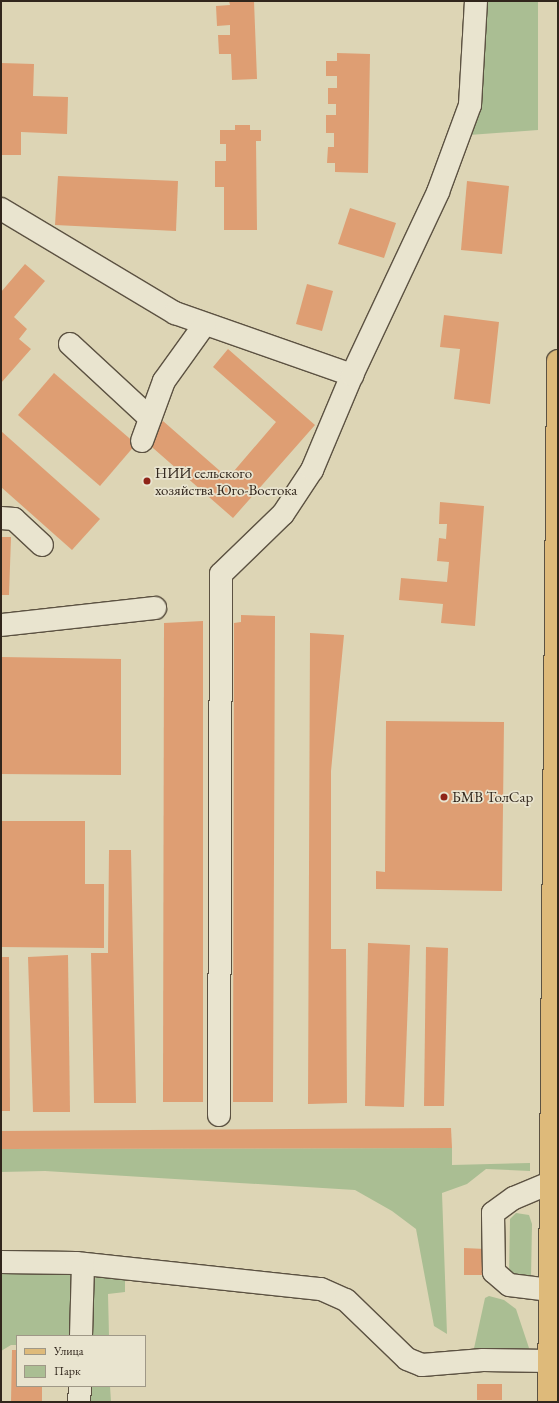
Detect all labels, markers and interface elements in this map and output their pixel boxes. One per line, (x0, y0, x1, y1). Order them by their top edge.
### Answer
place label: НИИ сельского хозяйства Юго-Востока (155, 463, 297, 498)
marker: НИИ сельского хозяйства Юго-Востока (142, 476, 152, 486)
place label: БМВ ТолСар (452, 788, 533, 806)
marker: БМВ ТолСар (439, 792, 449, 802)
legend (16, 1335, 146, 1387)
text: Улица (54, 1343, 84, 1359)
text: Парк (54, 1363, 81, 1379)

